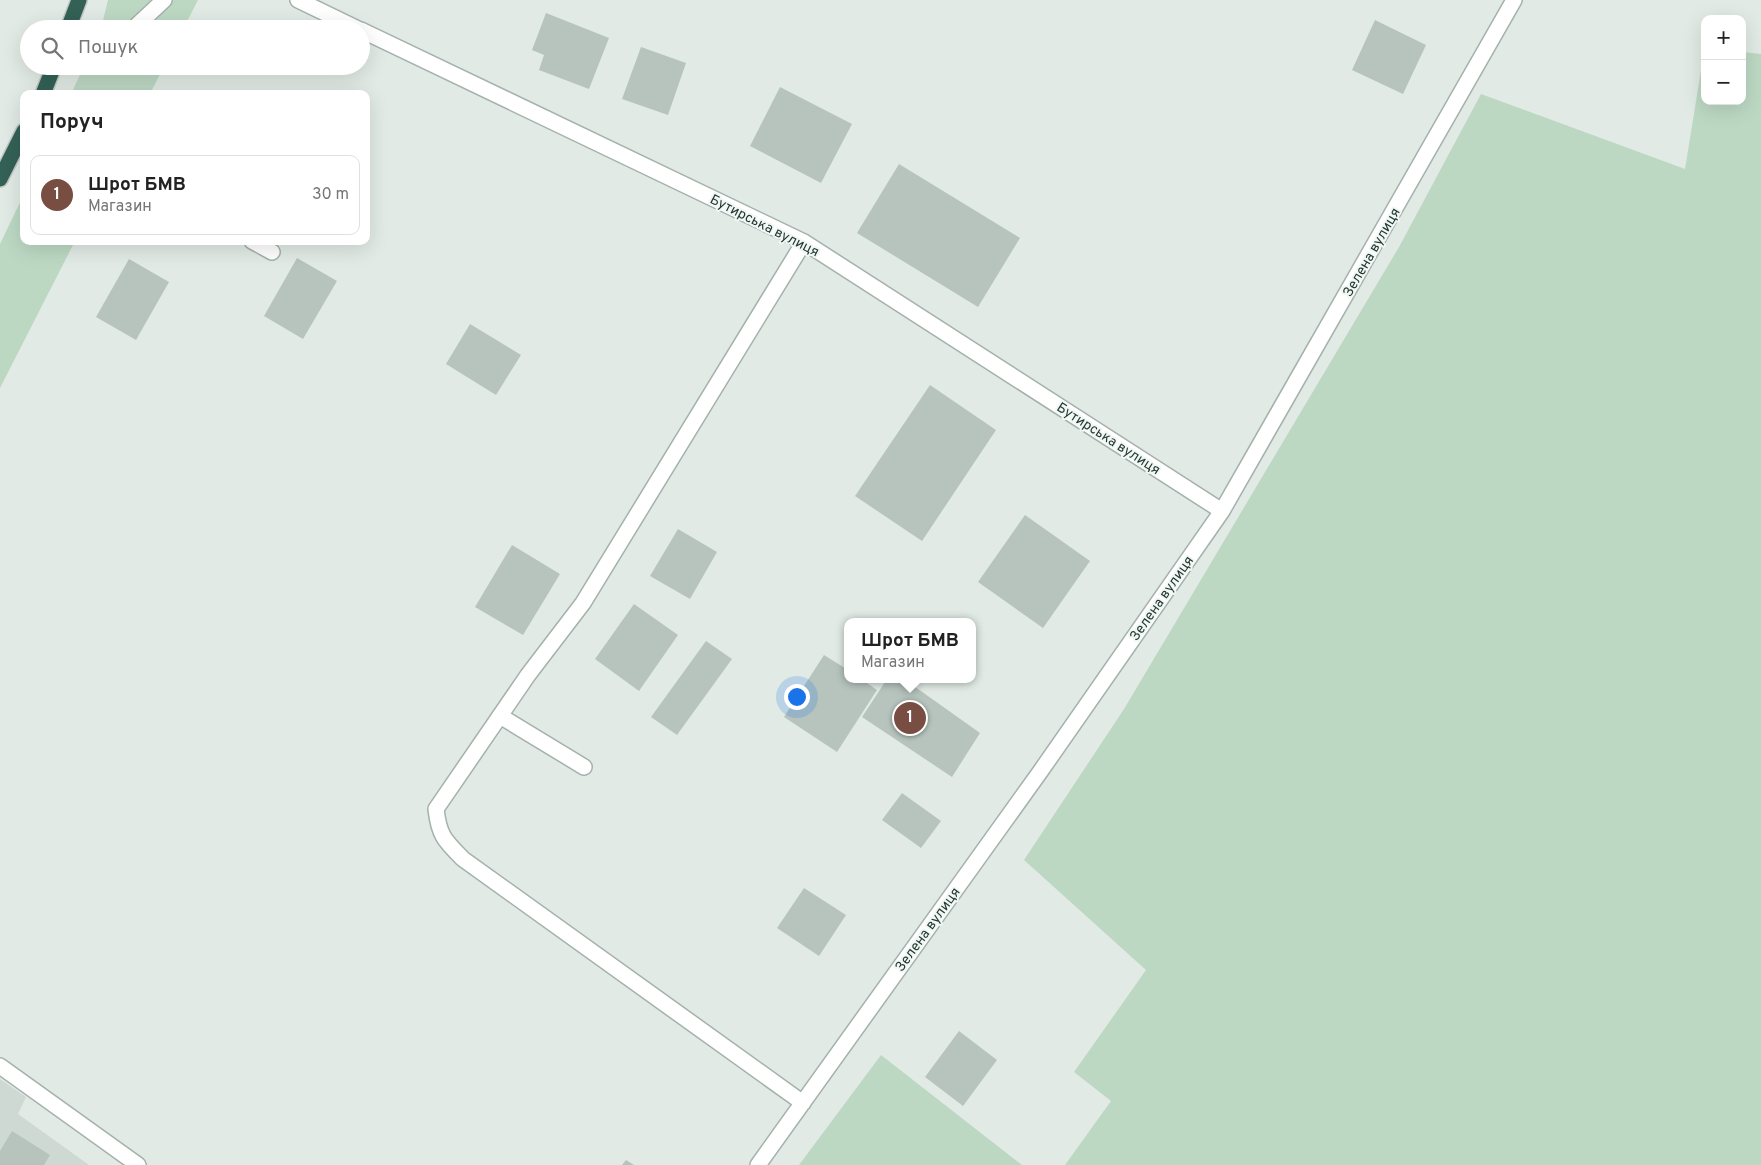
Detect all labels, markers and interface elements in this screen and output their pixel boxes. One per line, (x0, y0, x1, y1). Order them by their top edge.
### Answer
map controls (1701, 15, 1746, 105)
button: + (1701, 15, 1746, 60)
search box (20, 20, 370, 75)
icon: search (38, 34, 66, 62)
text: Пошук (78, 36, 138, 60)
button: − (1701, 60, 1746, 105)
text: Поруч (40, 109, 104, 136)
text: Шрот БМВ (88, 173, 186, 197)
text: 1 (54, 185, 60, 205)
text: 30 m (312, 185, 349, 205)
street label: Бутирська вулиця (707, 191, 822, 261)
text: Магазин (88, 197, 152, 217)
street label: Зелена вулиця (1340, 205, 1405, 300)
street label: Бутирська вулиця (1053, 399, 1163, 479)
street label: Зелена вулиця (1127, 553, 1198, 645)
popup (844, 618, 976, 683)
text: Шрот БМВ (861, 629, 959, 653)
text: Магазин (861, 653, 925, 673)
your location (784, 684, 810, 710)
pin: 1 (894, 699, 926, 737)
street label: Зелена вулиця (892, 884, 964, 975)

